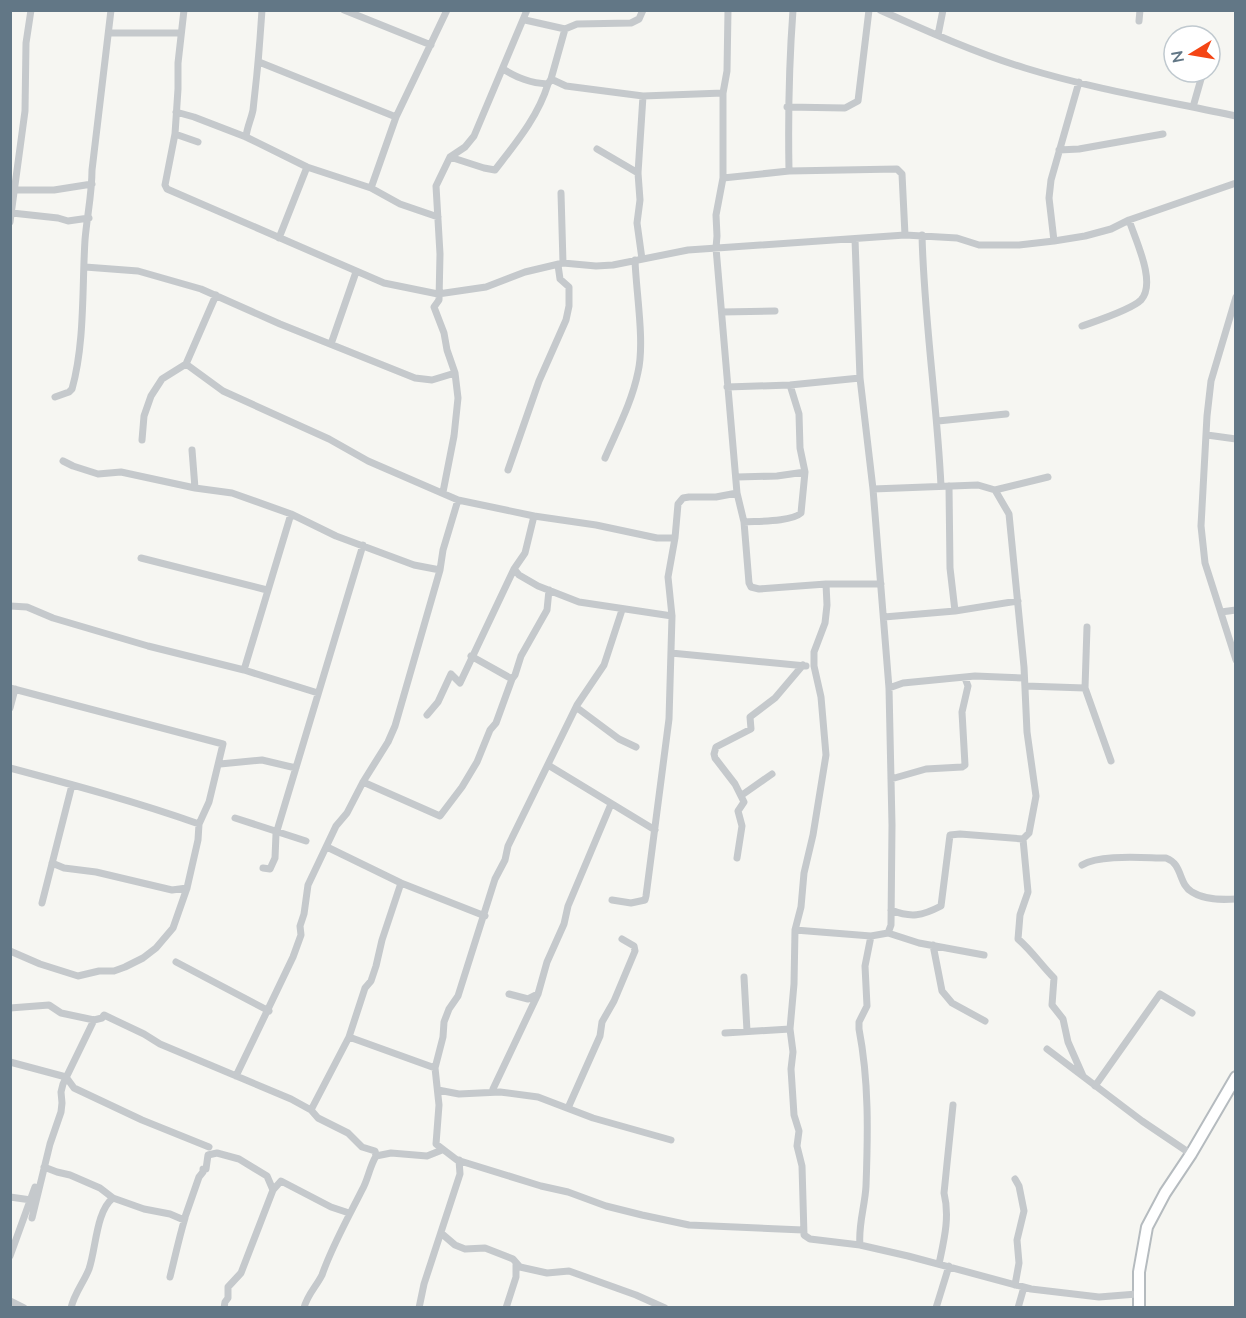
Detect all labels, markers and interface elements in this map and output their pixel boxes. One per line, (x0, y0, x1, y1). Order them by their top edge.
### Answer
north arrow (1162, 24, 1222, 84)
text: N (1166, 49, 1190, 65)

